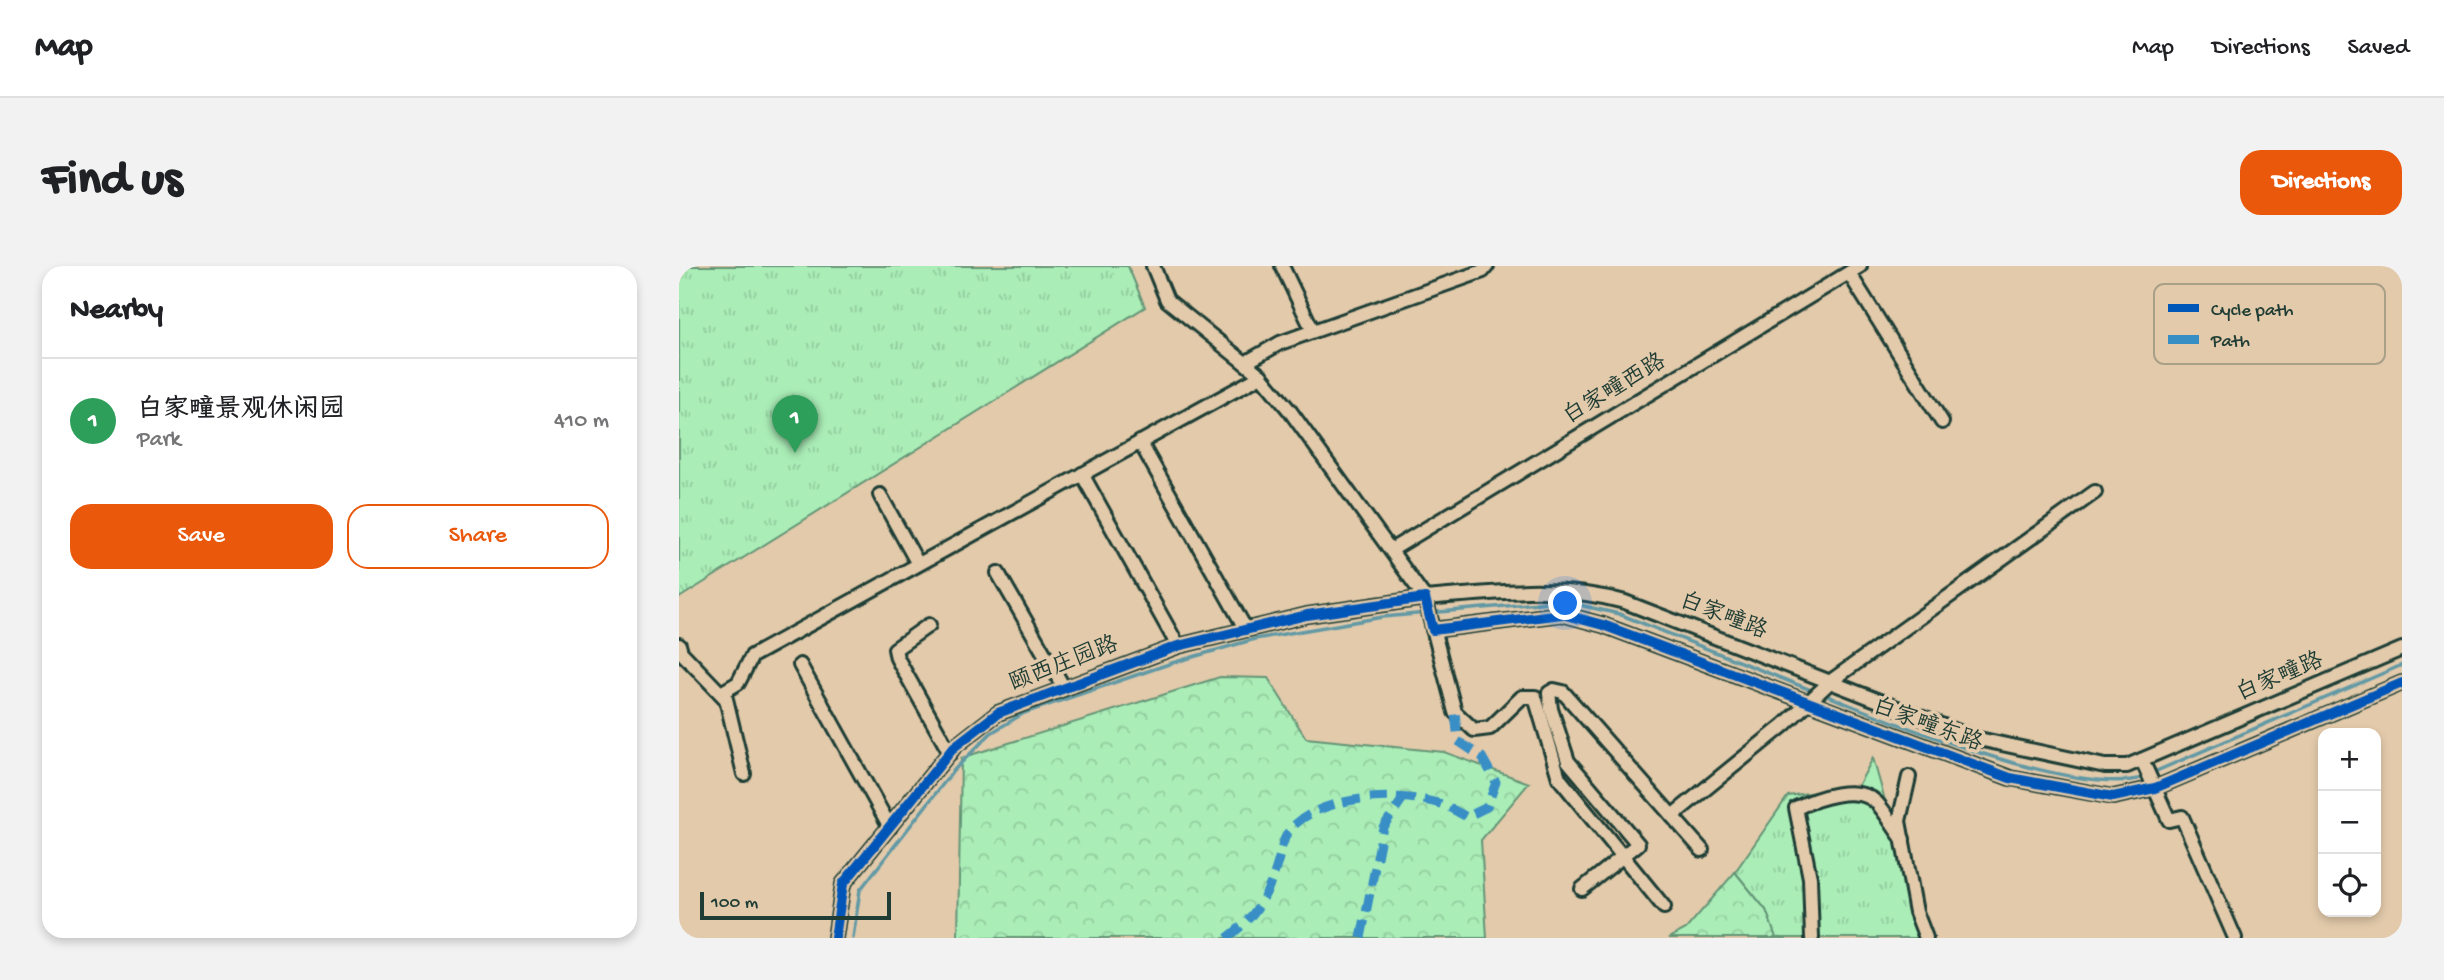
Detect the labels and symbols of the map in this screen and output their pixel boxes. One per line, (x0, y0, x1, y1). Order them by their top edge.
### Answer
legend (2154, 284, 2385, 364)
text: Cycle path (2211, 300, 2293, 323)
text: Path (2210, 331, 2250, 354)
street label: 白家疃西路 (1558, 348, 1671, 431)
pin: 1 (772, 395, 818, 453)
your location (1548, 586, 1582, 620)
street label: 白家疃路 (1675, 587, 1771, 646)
street label: 颐西庄园路 (1005, 631, 1123, 698)
street label: 白家疃路 (2232, 647, 2328, 708)
street label: 白家疃东路 (1868, 693, 1986, 758)
scale bar (700, 889, 891, 921)

